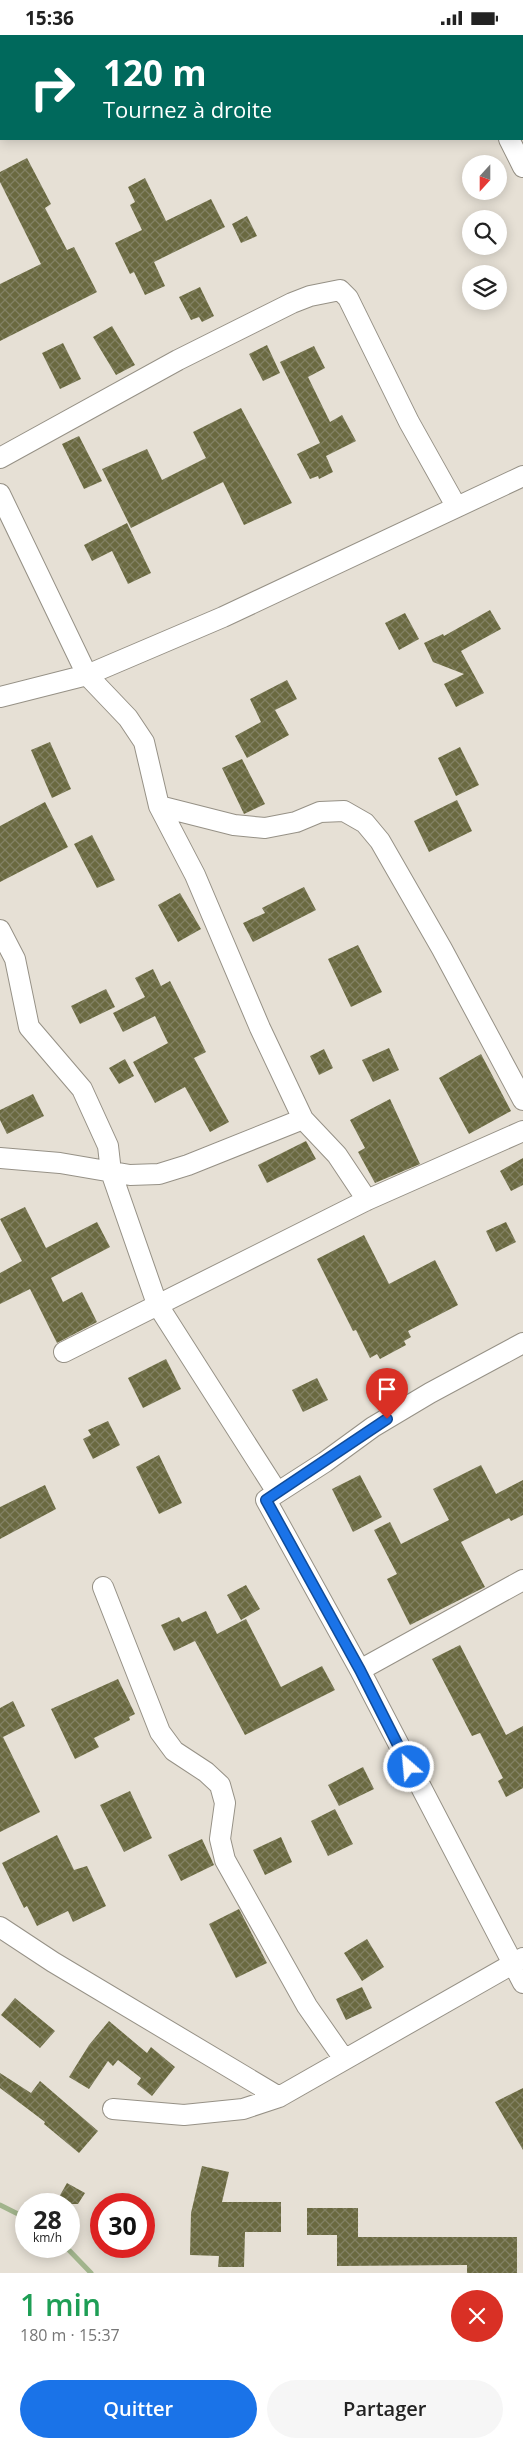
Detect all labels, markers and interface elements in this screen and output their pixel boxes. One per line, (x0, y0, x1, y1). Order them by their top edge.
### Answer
text: 15:36 (25, 5, 74, 31)
text: 120 m (103, 49, 207, 96)
icon: right (20, 55, 85, 120)
text: Tournez à droite (103, 94, 272, 124)
north arrow (462, 155, 508, 200)
map controls (462, 155, 507, 310)
button: search (462, 210, 507, 255)
button: layers (462, 265, 507, 310)
pin (366, 1368, 408, 1419)
icon: arrive (373, 1375, 401, 1403)
position arrow (382, 1740, 434, 1792)
speed limit sign: 30 (90, 2193, 155, 2258)
text: 28 (33, 2202, 62, 2236)
text: km/h (33, 2229, 62, 2246)
text: 1 min (20, 2284, 101, 2325)
button: close (451, 2290, 503, 2342)
text: 180 m · 15:37 (20, 2324, 120, 2346)
button: Quitter (20, 2380, 257, 2438)
button: Partager (267, 2380, 503, 2438)

